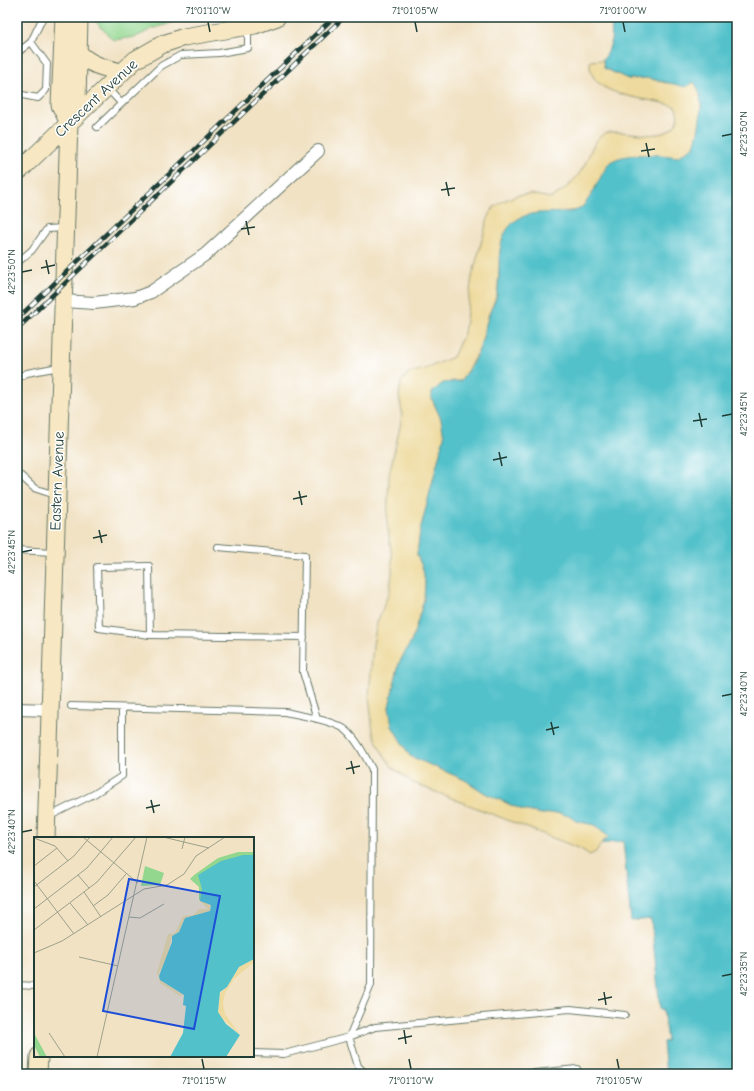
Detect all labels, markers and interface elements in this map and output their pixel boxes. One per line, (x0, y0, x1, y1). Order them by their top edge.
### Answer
text: 71°01'10"W (186, 5, 231, 17)
text: 71°01'05"W (392, 5, 438, 17)
text: 71°01'00"W (600, 5, 647, 17)
street label: Crescent Avenue (51, 55, 141, 141)
text: 42°23'50"N (738, 111, 750, 157)
text: 42°23'50"N (6, 249, 18, 295)
text: 42°23'45"N (738, 392, 750, 436)
street label: Eastern Avenue (46, 431, 68, 531)
text: 42°23'45"N (6, 530, 18, 574)
text: 42°23'40"N (738, 671, 750, 717)
text: 42°23'40"N (6, 809, 18, 855)
inset map (34, 837, 254, 1057)
text: 42°23'35"N (738, 952, 750, 996)
text: 71°01'15"W (182, 1075, 226, 1087)
text: 71°01'10"W (389, 1075, 434, 1087)
text: 71°01'05"W (596, 1075, 642, 1087)

